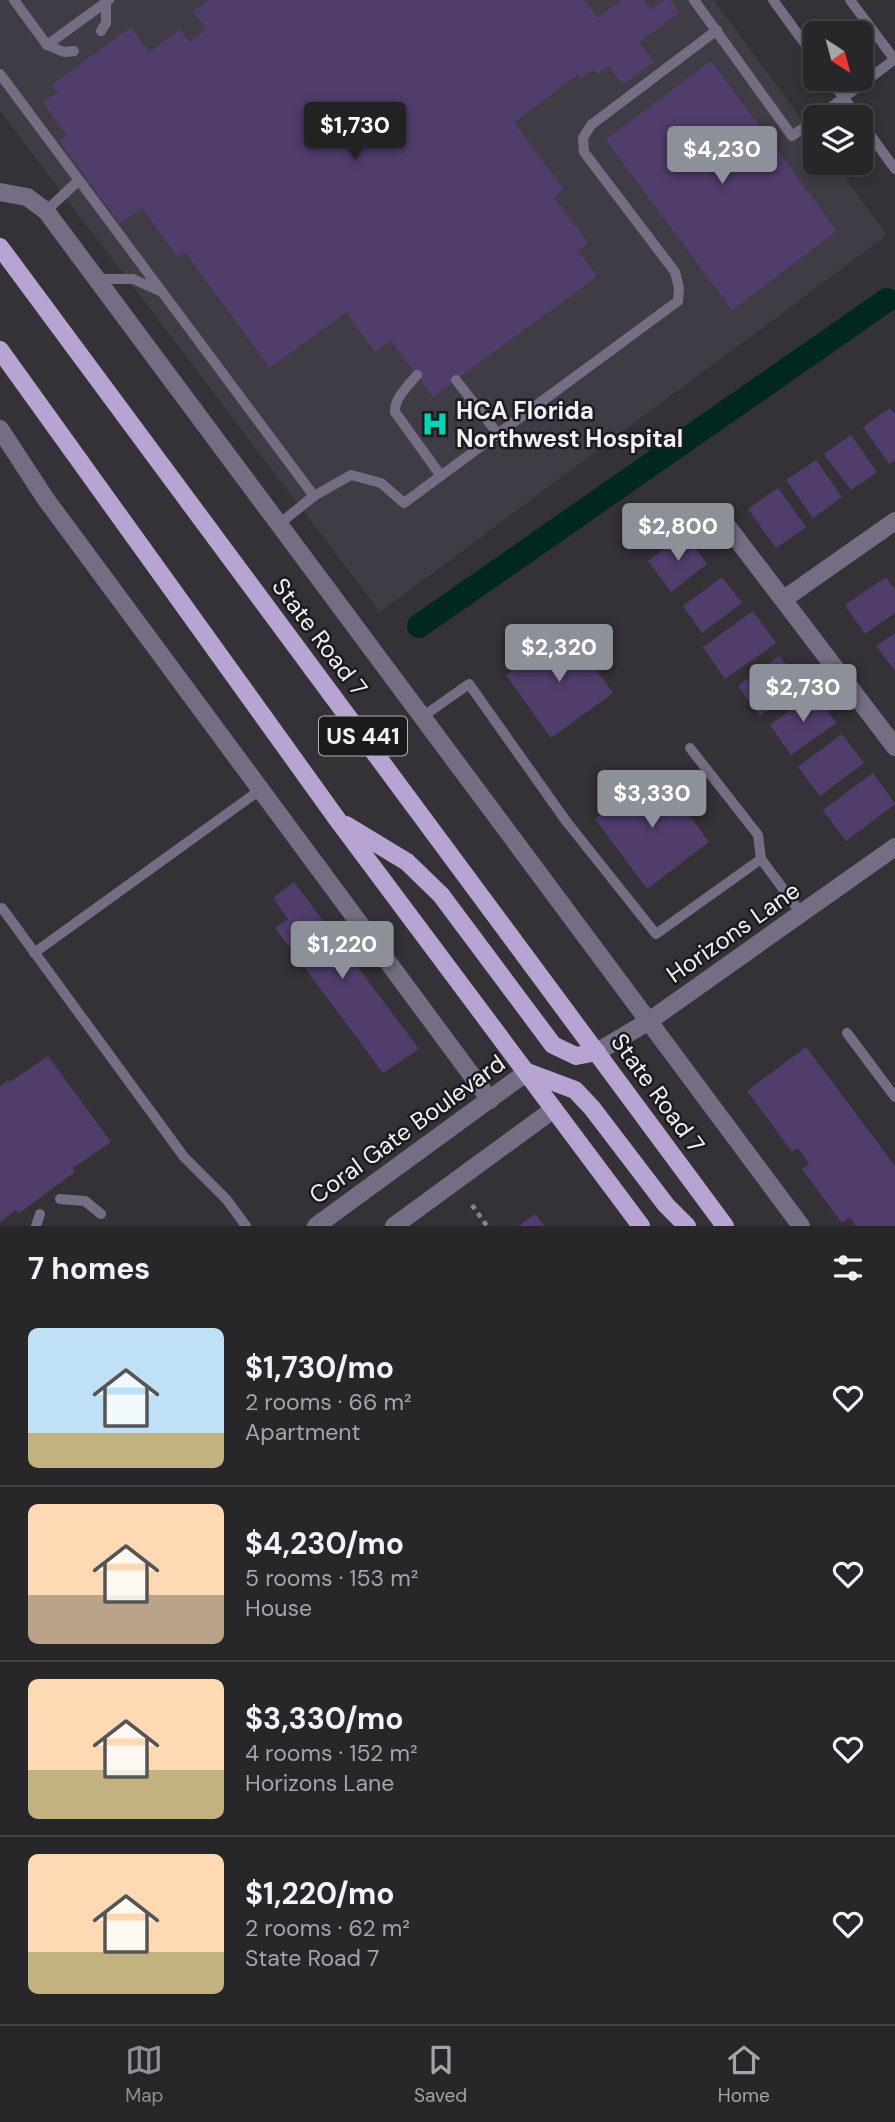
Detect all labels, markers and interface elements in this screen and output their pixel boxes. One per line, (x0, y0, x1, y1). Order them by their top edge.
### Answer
north arrow (803, 21, 873, 91)
map controls (803, 21, 873, 175)
pin: $1,730 (298, 102, 412, 162)
button: layers (803, 105, 873, 175)
text: $1,730 (320, 110, 390, 140)
pin: $4,230 (665, 127, 779, 186)
text: $4,230 (683, 134, 761, 164)
place label: HCA Florida Northwest Hospital (456, 395, 683, 454)
hospital icon: HCA Florida Northwest Hospital (420, 409, 450, 439)
pin: $2,800 (621, 504, 735, 563)
text: $2,800 (638, 511, 718, 541)
street label: State Road 7 (265, 572, 375, 702)
pin: $2,320 (502, 624, 616, 684)
text: $2,320 (521, 632, 597, 662)
pin: $2,730 (746, 664, 860, 724)
text: $2,730 (766, 672, 841, 702)
road number: US 441 (319, 716, 407, 756)
pin: $3,330 (595, 770, 709, 830)
text: $3,330 (613, 778, 691, 808)
street label: Horizons Lane (660, 875, 806, 989)
pin: $1,220 (285, 922, 399, 981)
text: $1,220 (307, 929, 377, 959)
street label: State Road 7 (604, 1027, 712, 1159)
street label: Coral Gate Boulevard (303, 1047, 511, 1211)
text: 7 homes (28, 1249, 150, 1288)
icon: filters (829, 1249, 867, 1287)
text: $1,730/mo (245, 1348, 394, 1387)
icon: home (84, 1356, 168, 1440)
icon: heart (829, 1379, 867, 1417)
text: 2 rooms · 66 m² (245, 1387, 412, 1417)
text: Apartment (245, 1417, 360, 1447)
text: $4,230/mo (245, 1524, 404, 1563)
icon: home (84, 1532, 168, 1616)
icon: heart (829, 1555, 867, 1593)
text: 5 rooms · 153 m² (245, 1563, 418, 1593)
text: House (245, 1593, 312, 1623)
text: $3,330/mo (245, 1699, 403, 1738)
icon: home (84, 1707, 168, 1791)
icon: heart (829, 1730, 867, 1768)
text: 4 rooms · 152 m² (245, 1738, 418, 1768)
text: Horizons Lane (245, 1768, 394, 1798)
text: $1,220/mo (245, 1874, 395, 1913)
icon: home (84, 1882, 168, 1966)
icon: heart (829, 1905, 867, 1943)
text: 2 rooms · 62 m² (245, 1913, 410, 1943)
text: State Road 7 (245, 1943, 379, 1973)
tab: Map (125, 2041, 163, 2108)
tab: Saved (414, 2041, 467, 2108)
tab: Home (718, 2041, 770, 2108)

